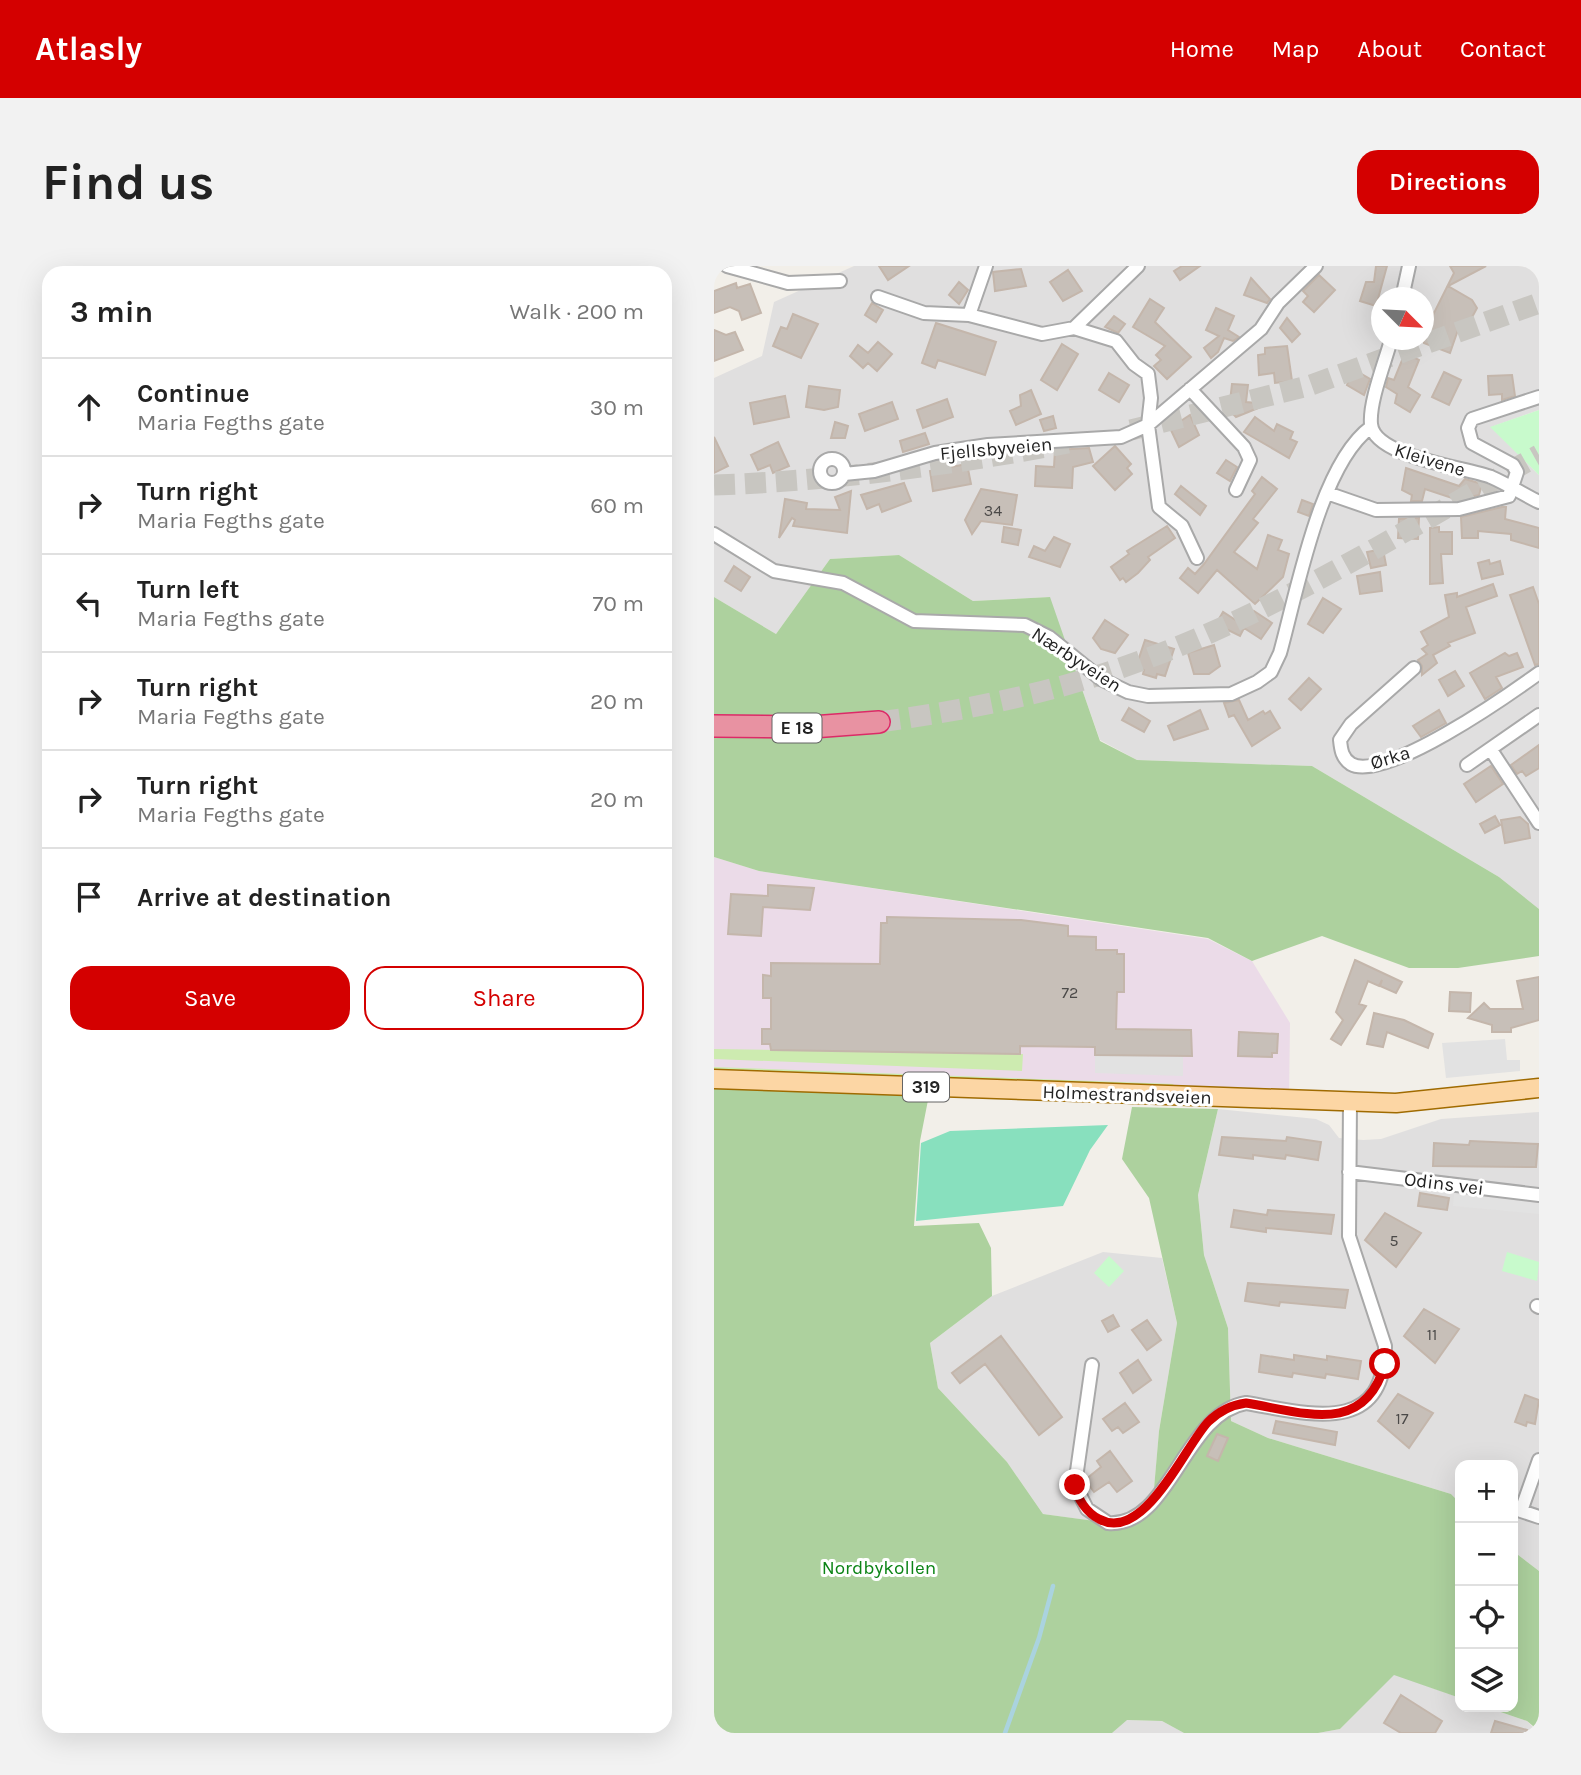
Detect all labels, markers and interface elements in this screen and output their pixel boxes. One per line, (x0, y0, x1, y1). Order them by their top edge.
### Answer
text: Atlasly (35, 30, 142, 68)
text: Home (1170, 35, 1234, 63)
text: Map (1272, 35, 1319, 63)
text: About (1357, 35, 1422, 63)
text: Contact (1460, 35, 1546, 63)
button: Directions (1357, 150, 1539, 214)
text: Find us (42, 154, 214, 211)
north arrow (1371, 287, 1434, 350)
text: 3 min (70, 294, 153, 330)
text: Walk · 200 m (509, 298, 644, 325)
text: Continue (137, 378, 249, 409)
icon: ahead (70, 388, 108, 426)
text: 30 m (590, 394, 644, 421)
text: Maria Fegths gate (137, 409, 325, 436)
street label: Fjellsbyveien (939, 433, 1053, 465)
street label: Kleivene (1392, 439, 1468, 481)
text: Turn right (137, 476, 258, 507)
icon: right (70, 486, 108, 524)
text: 60 m (590, 492, 644, 519)
house number: 34 (984, 501, 1002, 520)
text: Maria Fegths gate (137, 507, 325, 534)
text: Turn left (137, 574, 239, 605)
icon: left (70, 584, 108, 622)
text: 70 m (593, 590, 644, 617)
text: Maria Fegths gate (137, 605, 325, 632)
street label: Nærbyveien (1028, 623, 1125, 697)
text: Turn right (137, 672, 258, 703)
icon: right (70, 682, 108, 720)
text: 20 m (590, 688, 644, 715)
text: Maria Fegths gate (137, 703, 325, 730)
road number: E 18 (772, 714, 822, 742)
street label: Ørka (1368, 742, 1413, 774)
text: Turn right (137, 770, 258, 801)
icon: right (70, 780, 108, 818)
text: 20 m (590, 786, 644, 813)
text: Maria Fegths gate (137, 801, 325, 828)
icon: arrive (70, 878, 108, 916)
text: Arrive at destination (137, 882, 391, 913)
button: Save (70, 966, 350, 1030)
button: Share (364, 966, 644, 1030)
house number: 72 (1062, 983, 1078, 1002)
road number: 319 (903, 1072, 949, 1102)
street label: Holmestrandsveien (1042, 1081, 1212, 1109)
street label: Odins vei (1403, 1168, 1485, 1200)
house number: 5 (1389, 1231, 1399, 1250)
house number: 11 (1427, 1325, 1437, 1344)
route start (1369, 1348, 1400, 1379)
house number: 17 (1396, 1409, 1409, 1428)
map controls (1455, 1460, 1518, 1712)
button: + (1455, 1460, 1518, 1523)
route end (1059, 1469, 1090, 1500)
button: − (1455, 1523, 1518, 1586)
park label: Nordbykollen (822, 1557, 936, 1579)
button: locate (1455, 1586, 1518, 1649)
button: layers (1455, 1649, 1518, 1712)

